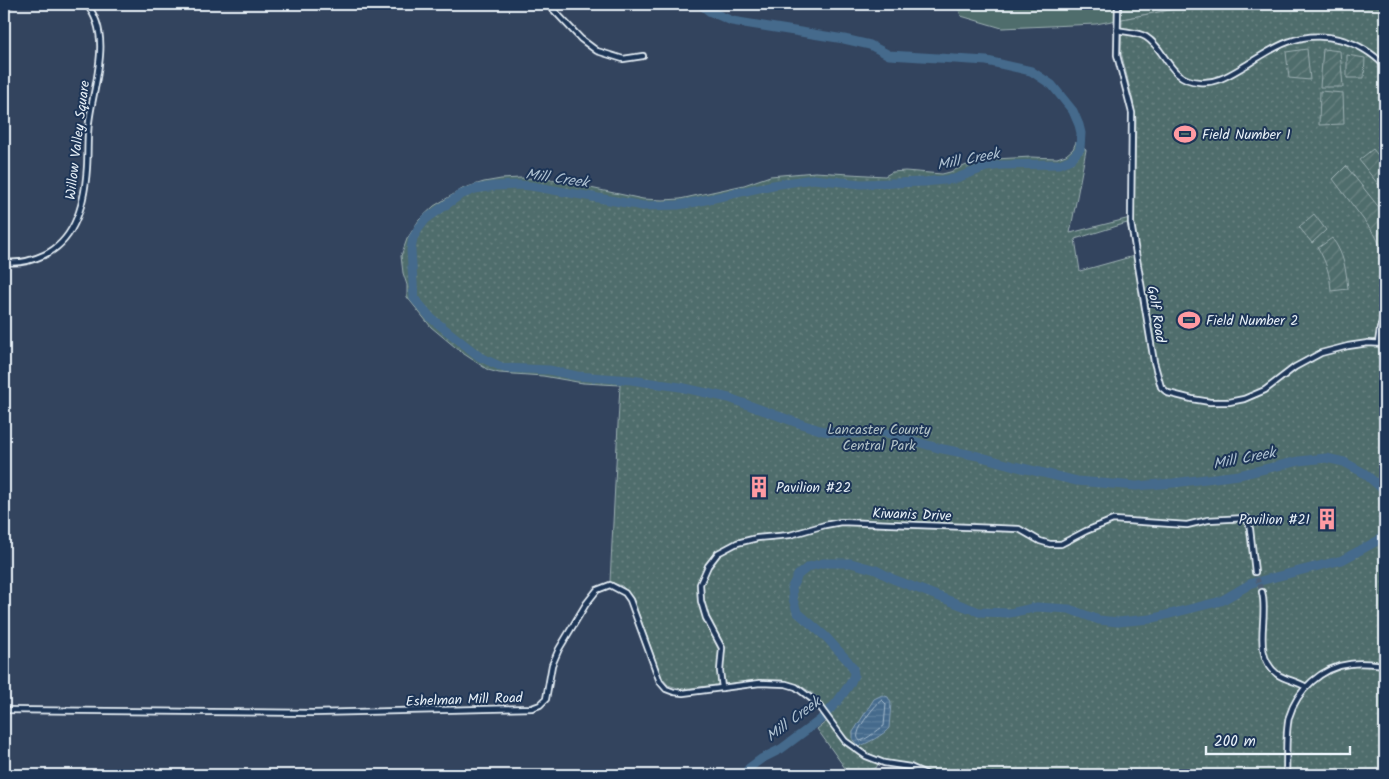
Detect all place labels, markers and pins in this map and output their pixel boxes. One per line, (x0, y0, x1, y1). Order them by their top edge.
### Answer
sports icon: Field Number 1 (1172, 121, 1198, 147)
place label: Field Number 1 (1202, 124, 1291, 146)
sports icon: Field Number 2 (1176, 307, 1202, 333)
place label: Field Number 2 (1206, 310, 1298, 332)
building icon: Pavilion #22 (746, 474, 772, 500)
place label: Pavilion #22 (776, 477, 851, 499)
building icon: Pavilion #21 (1314, 506, 1340, 532)
place label: Pavilion #21 (1239, 509, 1310, 531)

